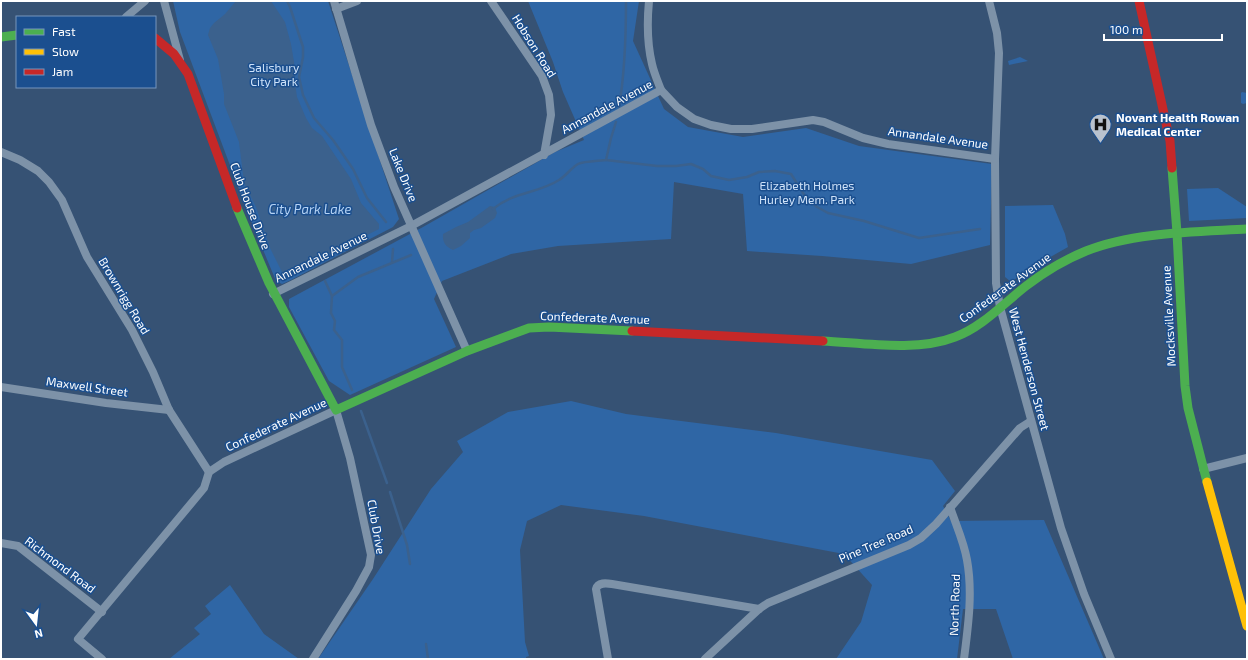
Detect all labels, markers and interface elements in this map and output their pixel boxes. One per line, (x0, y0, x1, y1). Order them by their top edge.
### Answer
street label: Hobson Road (510, 11, 560, 80)
legend (16, 16, 156, 88)
scale bar (1104, 16, 1222, 42)
text: 100 m (1110, 22, 1142, 36)
text: Fast (52, 24, 76, 38)
text: Slow (52, 44, 79, 58)
park label: Salisbury City Park (249, 60, 300, 88)
text: Jam (52, 64, 73, 78)
street label: Annandale Avenue (559, 76, 654, 136)
place label: Novant Health Rowan Medical Center (1116, 110, 1239, 138)
hospital icon: Novant Health Rowan Medical Center (1087, 112, 1113, 145)
street label: Annandale Avenue (887, 123, 989, 151)
street label: Lake Drive (387, 146, 421, 203)
street label: Club House Drive (228, 160, 274, 251)
park label: Elizabeth Holmes Hurley Mem. Park (759, 178, 855, 206)
water label: City Park Lake (269, 201, 351, 217)
street label: Annandale Avenue (272, 228, 369, 285)
street label: Confederate Avenue (956, 249, 1053, 325)
street label: Brownrigg Road (96, 254, 153, 336)
street label: Mocksville Avenue (1158, 265, 1178, 367)
street label: West Henderson Street (1007, 306, 1053, 432)
street label: Confederate Avenue (540, 308, 650, 326)
street label: Maxwell Street (45, 373, 129, 399)
street label: Confederate Avenue (223, 395, 328, 454)
street label: Club Drive (365, 498, 389, 555)
street label: Pine Tree Road (836, 521, 915, 565)
street label: Richmond Road (23, 533, 99, 595)
street label: North Road (946, 574, 962, 636)
north arrow (16, 604, 56, 644)
text: N (33, 627, 44, 641)

